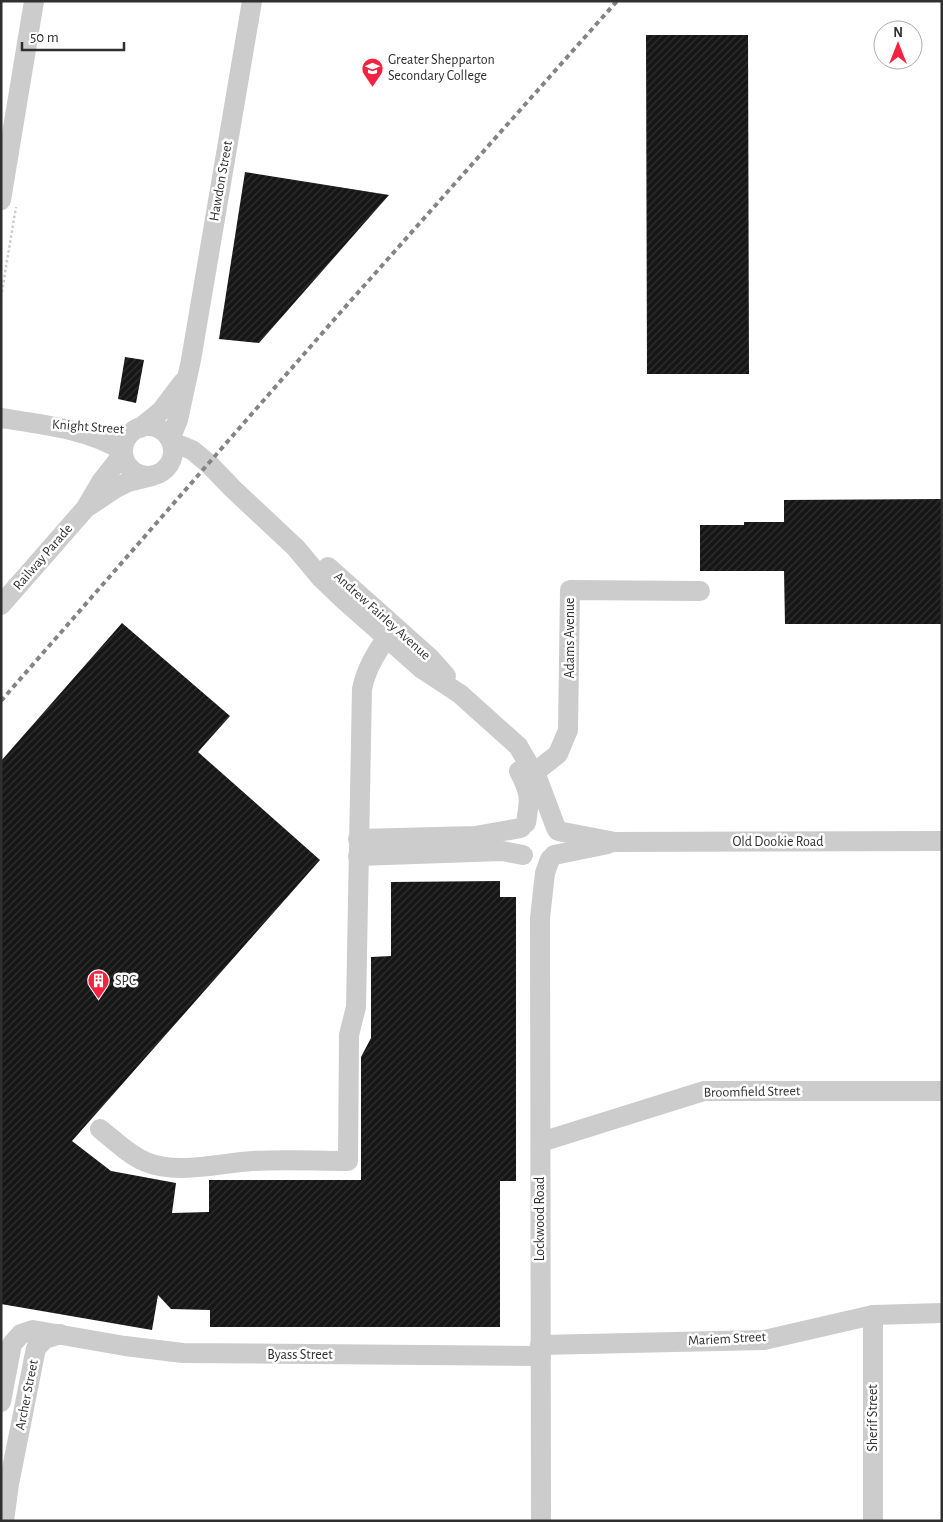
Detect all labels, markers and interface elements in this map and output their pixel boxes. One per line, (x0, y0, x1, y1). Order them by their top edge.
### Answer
scale bar (22, 20, 125, 52)
north arrow (873, 20, 923, 70)
text: N (893, 26, 903, 40)
text: 50 m (30, 30, 59, 45)
place label: Greater Shepparton Secondary College (388, 53, 495, 83)
school or university icon: Greater Shepparton Secondary College (360, 56, 384, 87)
street label: Hawdon Street (207, 139, 235, 222)
street label: Knight Street (52, 418, 125, 437)
street label: Railway Parade (11, 521, 75, 593)
street label: Andrew Fairley Avenue (331, 569, 433, 663)
street label: Adams Avenue (563, 598, 577, 678)
street label: Old Dookie Road (732, 835, 824, 849)
building icon: SPC (87, 969, 111, 1000)
place label: SPC (115, 974, 136, 988)
street label: Broomfield Street (704, 1084, 801, 1100)
street label: Lockwood Road (533, 1177, 547, 1261)
street label: Mariem Street (688, 1330, 767, 1348)
street label: Byass Street (267, 1348, 333, 1362)
street label: Archer Street (13, 1358, 41, 1431)
street label: Sherif Street (866, 1384, 880, 1452)

